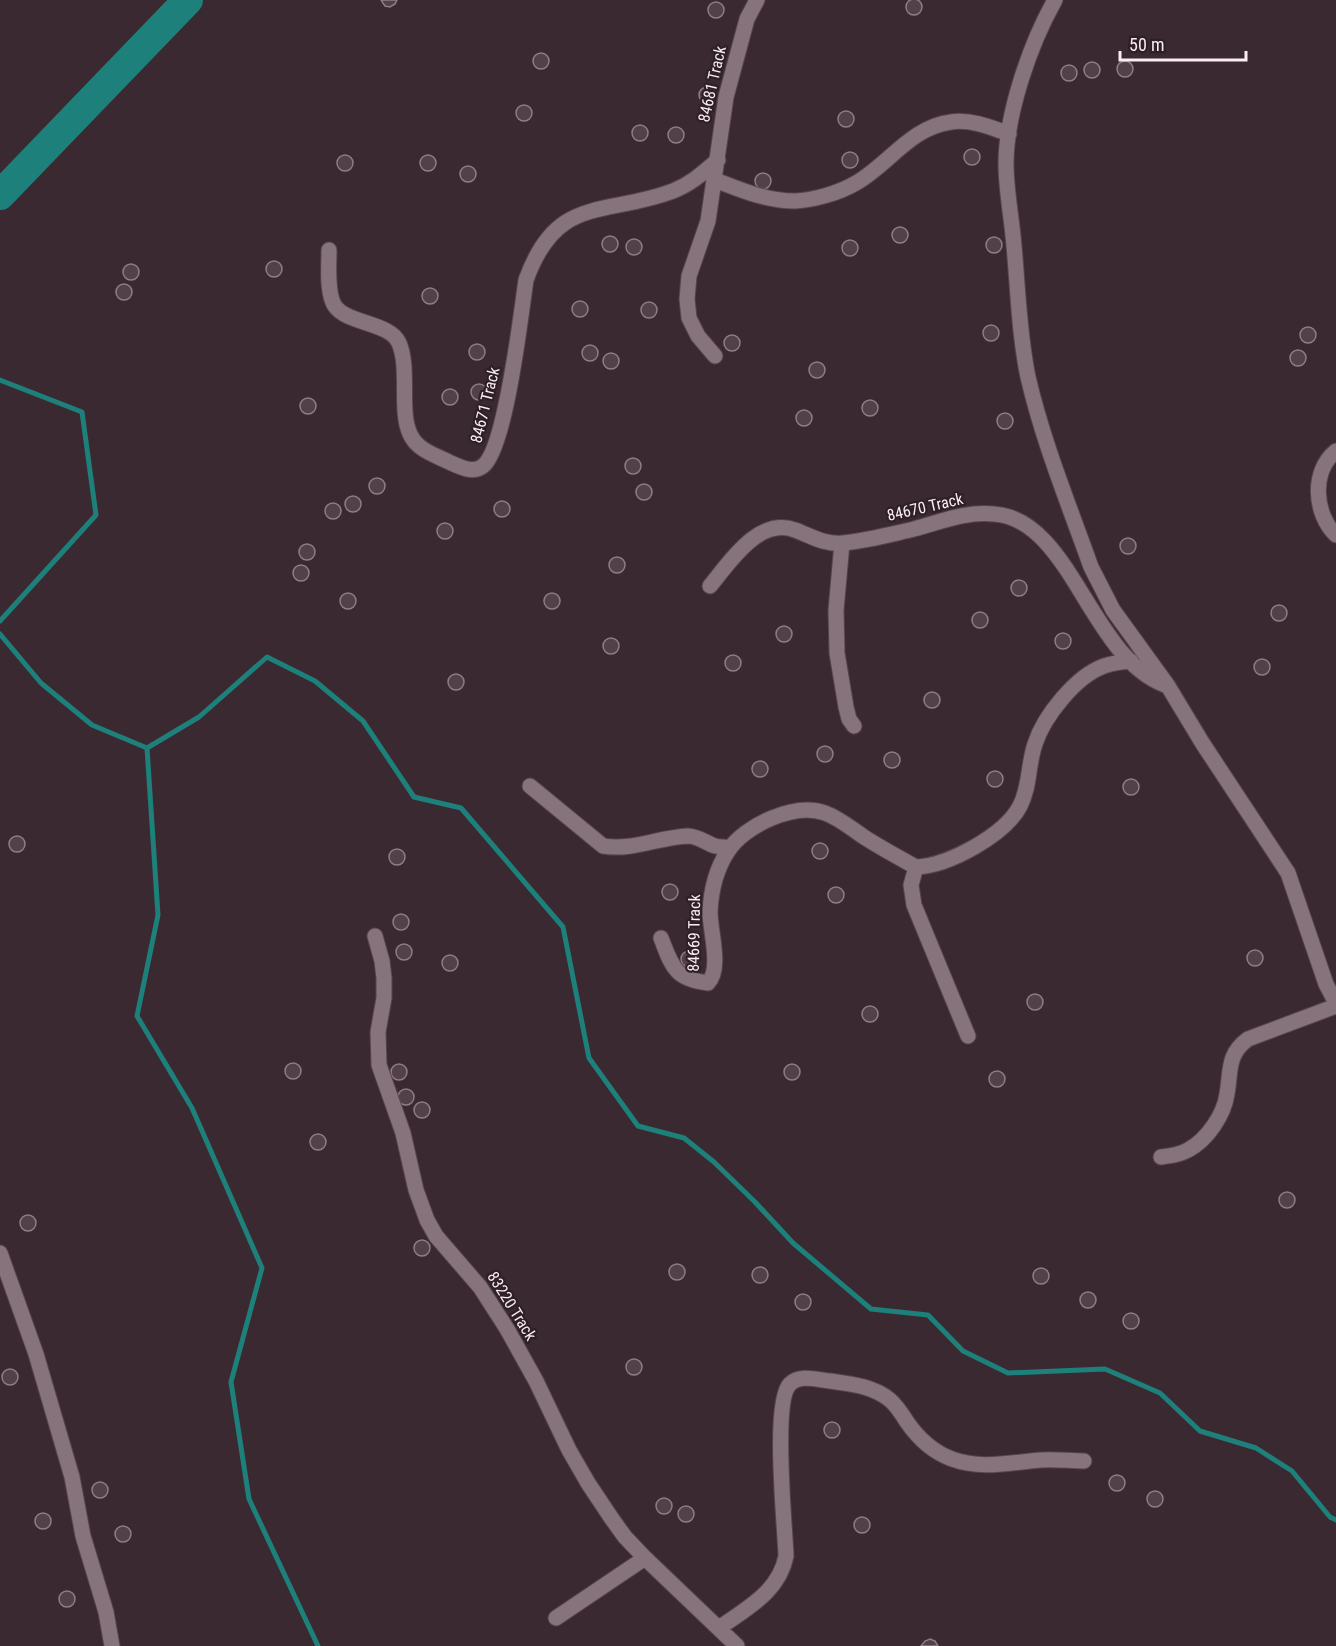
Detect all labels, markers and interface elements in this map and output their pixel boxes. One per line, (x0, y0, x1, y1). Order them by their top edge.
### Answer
scale bar (1120, 24, 1246, 62)
text: 50 m (1129, 34, 1164, 55)
street label: 84681 Track (694, 43, 730, 124)
street label: 84671 Track (466, 364, 504, 445)
street label: 84670 Track (885, 489, 966, 525)
street label: 84669 Track (684, 893, 704, 972)
street label: 83220 Track (483, 1268, 541, 1345)

